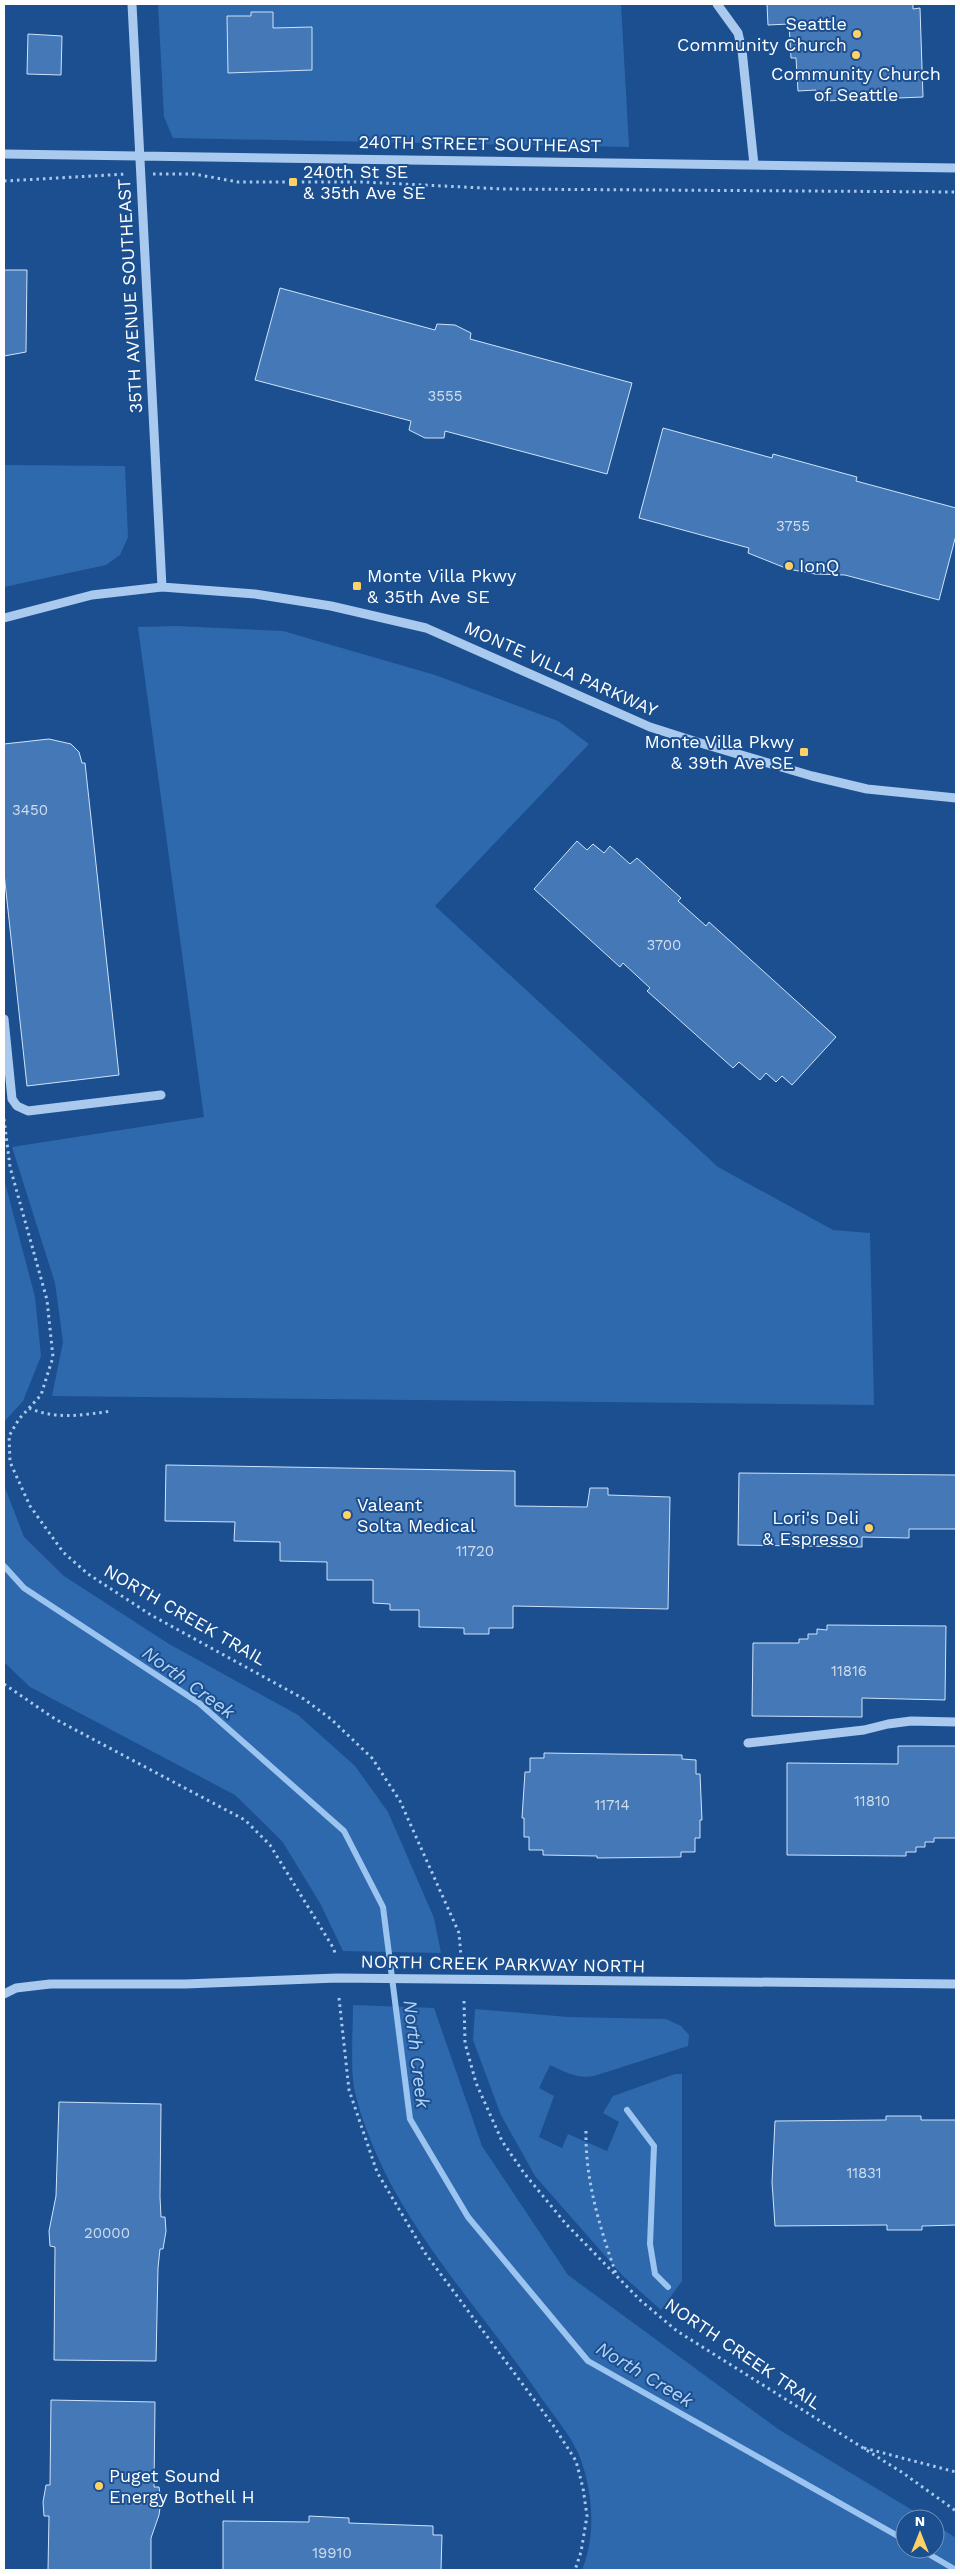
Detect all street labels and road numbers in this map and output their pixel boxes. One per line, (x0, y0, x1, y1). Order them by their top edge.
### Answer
street label: 240TH STREET SOUTHEAST (359, 131, 602, 156)
street label: 35TH AVENUE SOUTHEAST (113, 178, 146, 414)
street label: MONTE VILLA PARKWAY (461, 616, 662, 721)
street label: NORTH CREEK TRAIL (100, 1560, 270, 1670)
street label: NORTH CREEK PARKWAY NORTH (361, 1951, 645, 1976)
street label: NORTH CREEK TRAIL (661, 2293, 826, 2414)

